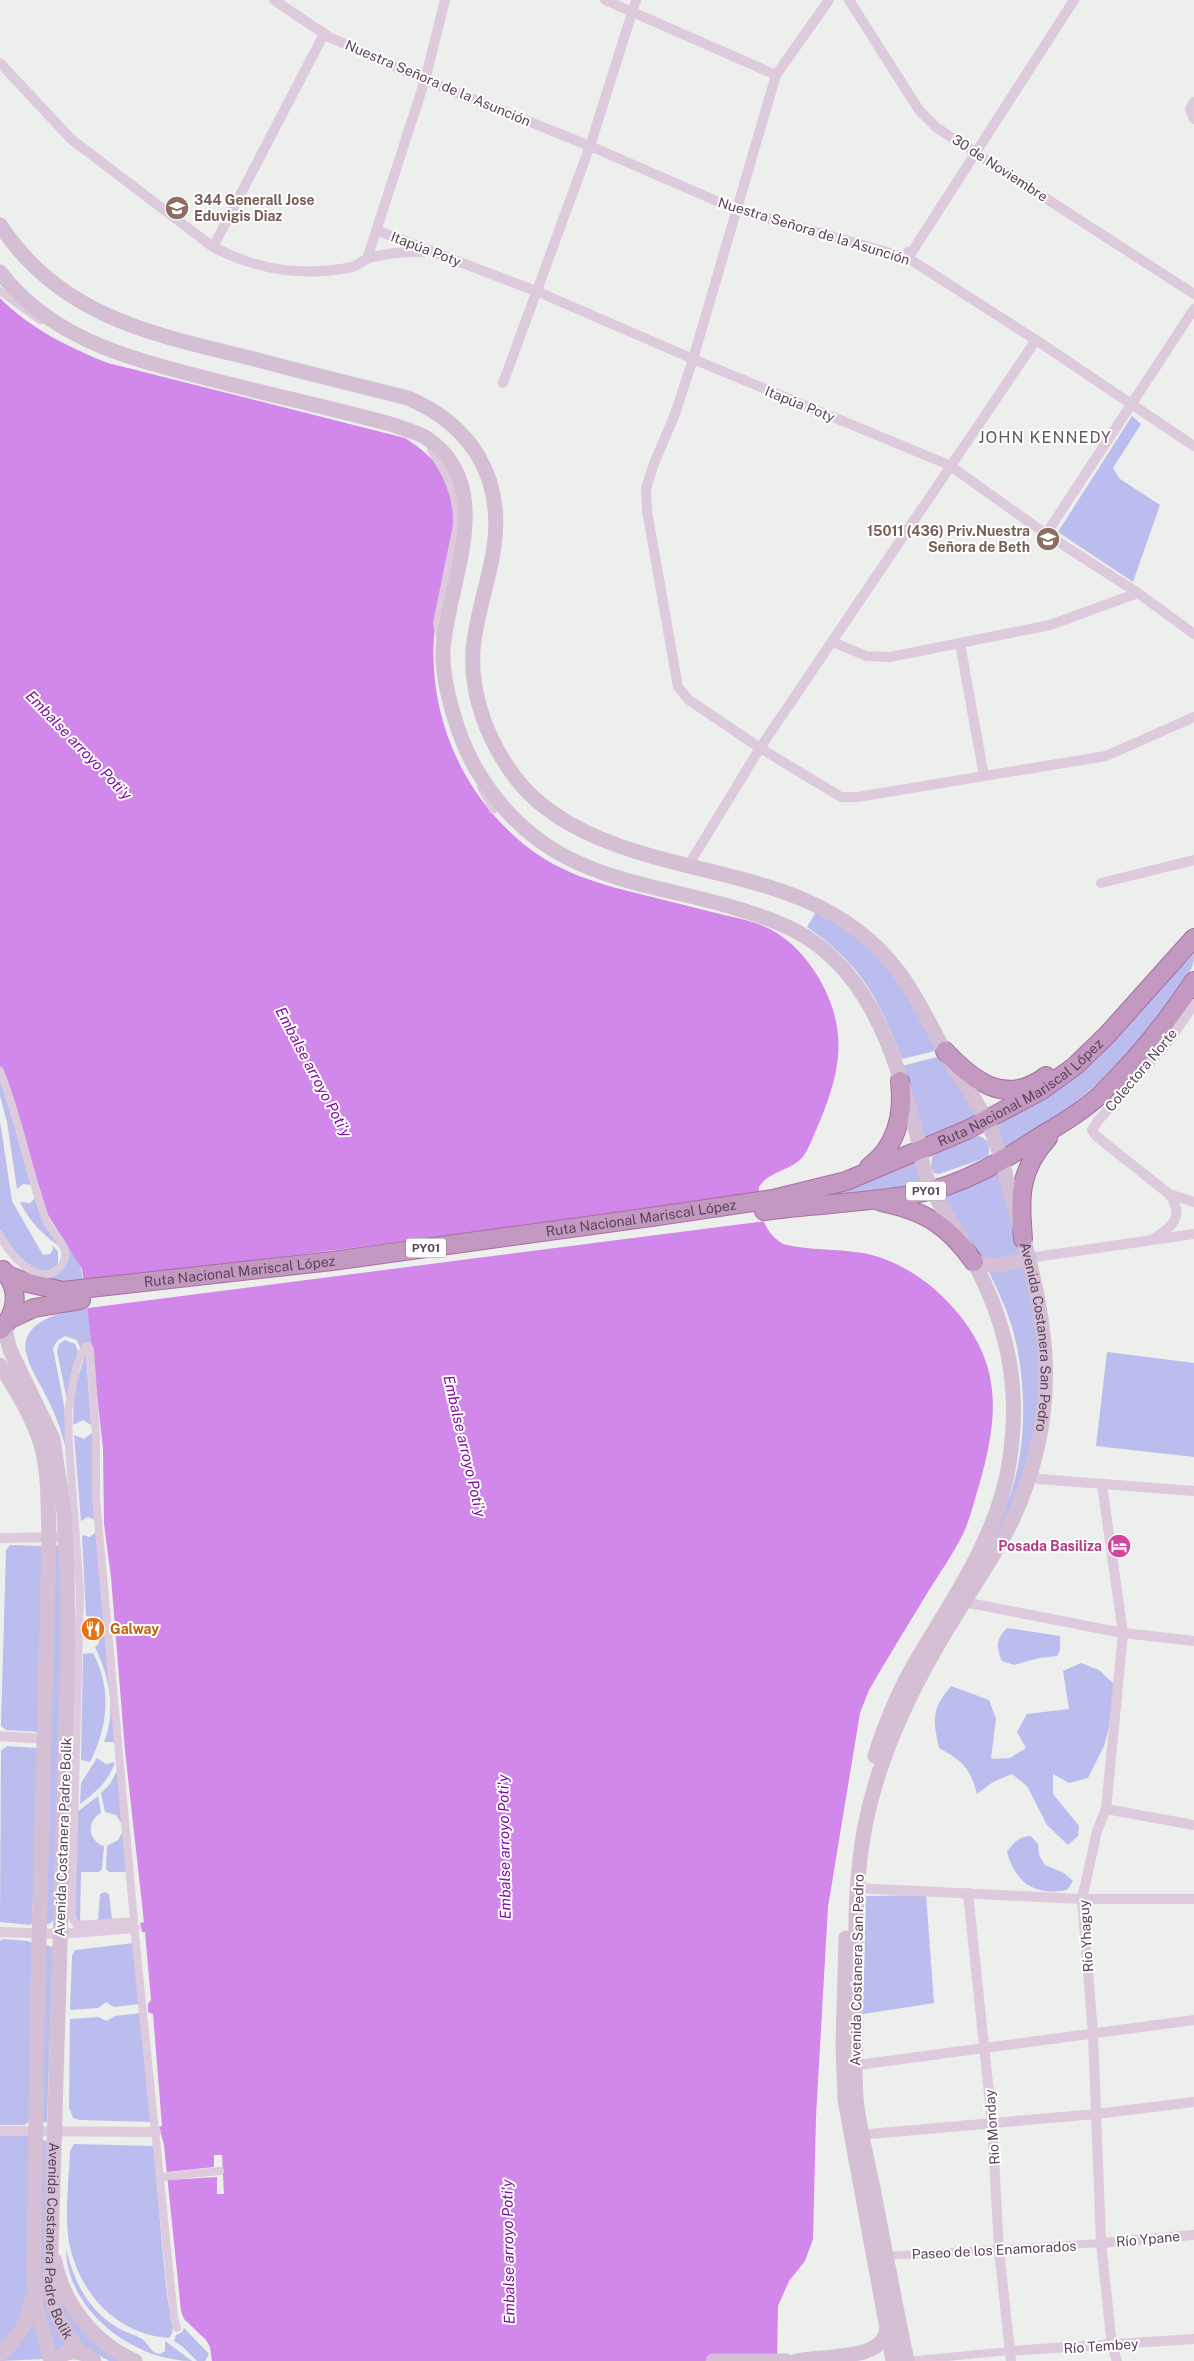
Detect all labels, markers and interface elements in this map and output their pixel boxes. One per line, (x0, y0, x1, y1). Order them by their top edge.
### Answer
street label: Nuestra Señora de la Asunción (343, 37, 533, 129)
street label: 30 de Noviembre (949, 131, 1051, 205)
place label: 344 Generall Jose Eduvigis Diaz (194, 192, 315, 224)
street label: Nuestra Señora de la Asunción (716, 194, 912, 268)
school or university icon: 344 Generall Jose Eduvigis Diaz (164, 195, 190, 221)
street label: Itapúa Poty (389, 228, 464, 270)
street label: Itapúa Poty (763, 383, 838, 425)
district label: JOHN KENNEDY (978, 428, 1112, 447)
place label: 15011 (436) Priv.Nuestra Señora de Beth (867, 523, 1030, 555)
school or university icon: 15011 (436) Priv.Nuestra Señora de Beth (1035, 526, 1061, 552)
water label: Embalse arroyo Poti'y (23, 687, 136, 803)
water label: Embalse arroyo Poti'y (272, 1004, 356, 1140)
street label: Colectora Norte (1102, 1025, 1180, 1115)
street label: Ruta Nacional Mariscal López (935, 1035, 1106, 1149)
road number: PY01 (906, 1182, 946, 1200)
street label: Ruta Nacional Mariscal López (545, 1196, 738, 1239)
road number: PY01 (406, 1238, 446, 1258)
street label: Avenida Costanera San Pedro (1017, 1240, 1054, 1433)
street label: Ruta Nacional Mariscal López (143, 1253, 336, 1290)
water label: Embalse arroyo Poti'y (440, 1373, 490, 1519)
hotel icon: Posada Basiliza (1106, 1533, 1132, 1559)
place label: Posada Basiliza (998, 1538, 1102, 1554)
restaurant icon: Galway (80, 1616, 106, 1642)
place label: Galway (110, 1621, 159, 1637)
street label: Avenida Costanera Padre Bolik (52, 1737, 74, 1937)
water label: Embalse arroyo Poti'y (494, 1774, 514, 1920)
street label: Avenida Costanera San Pedro (847, 1874, 867, 2066)
street label: Río Yhaguy (1075, 1899, 1097, 1973)
street label: Río Monday (981, 2088, 1003, 2165)
street label: Avenida Costanera Padre Bolik (42, 2142, 77, 2342)
water label: Embalse arroyo Poti'y (498, 2179, 518, 2325)
street label: Río Ypane (1115, 2228, 1181, 2250)
street label: Paseo de los Enamorados (911, 2238, 1077, 2262)
street label: Río Tembey (1063, 2335, 1139, 2357)

